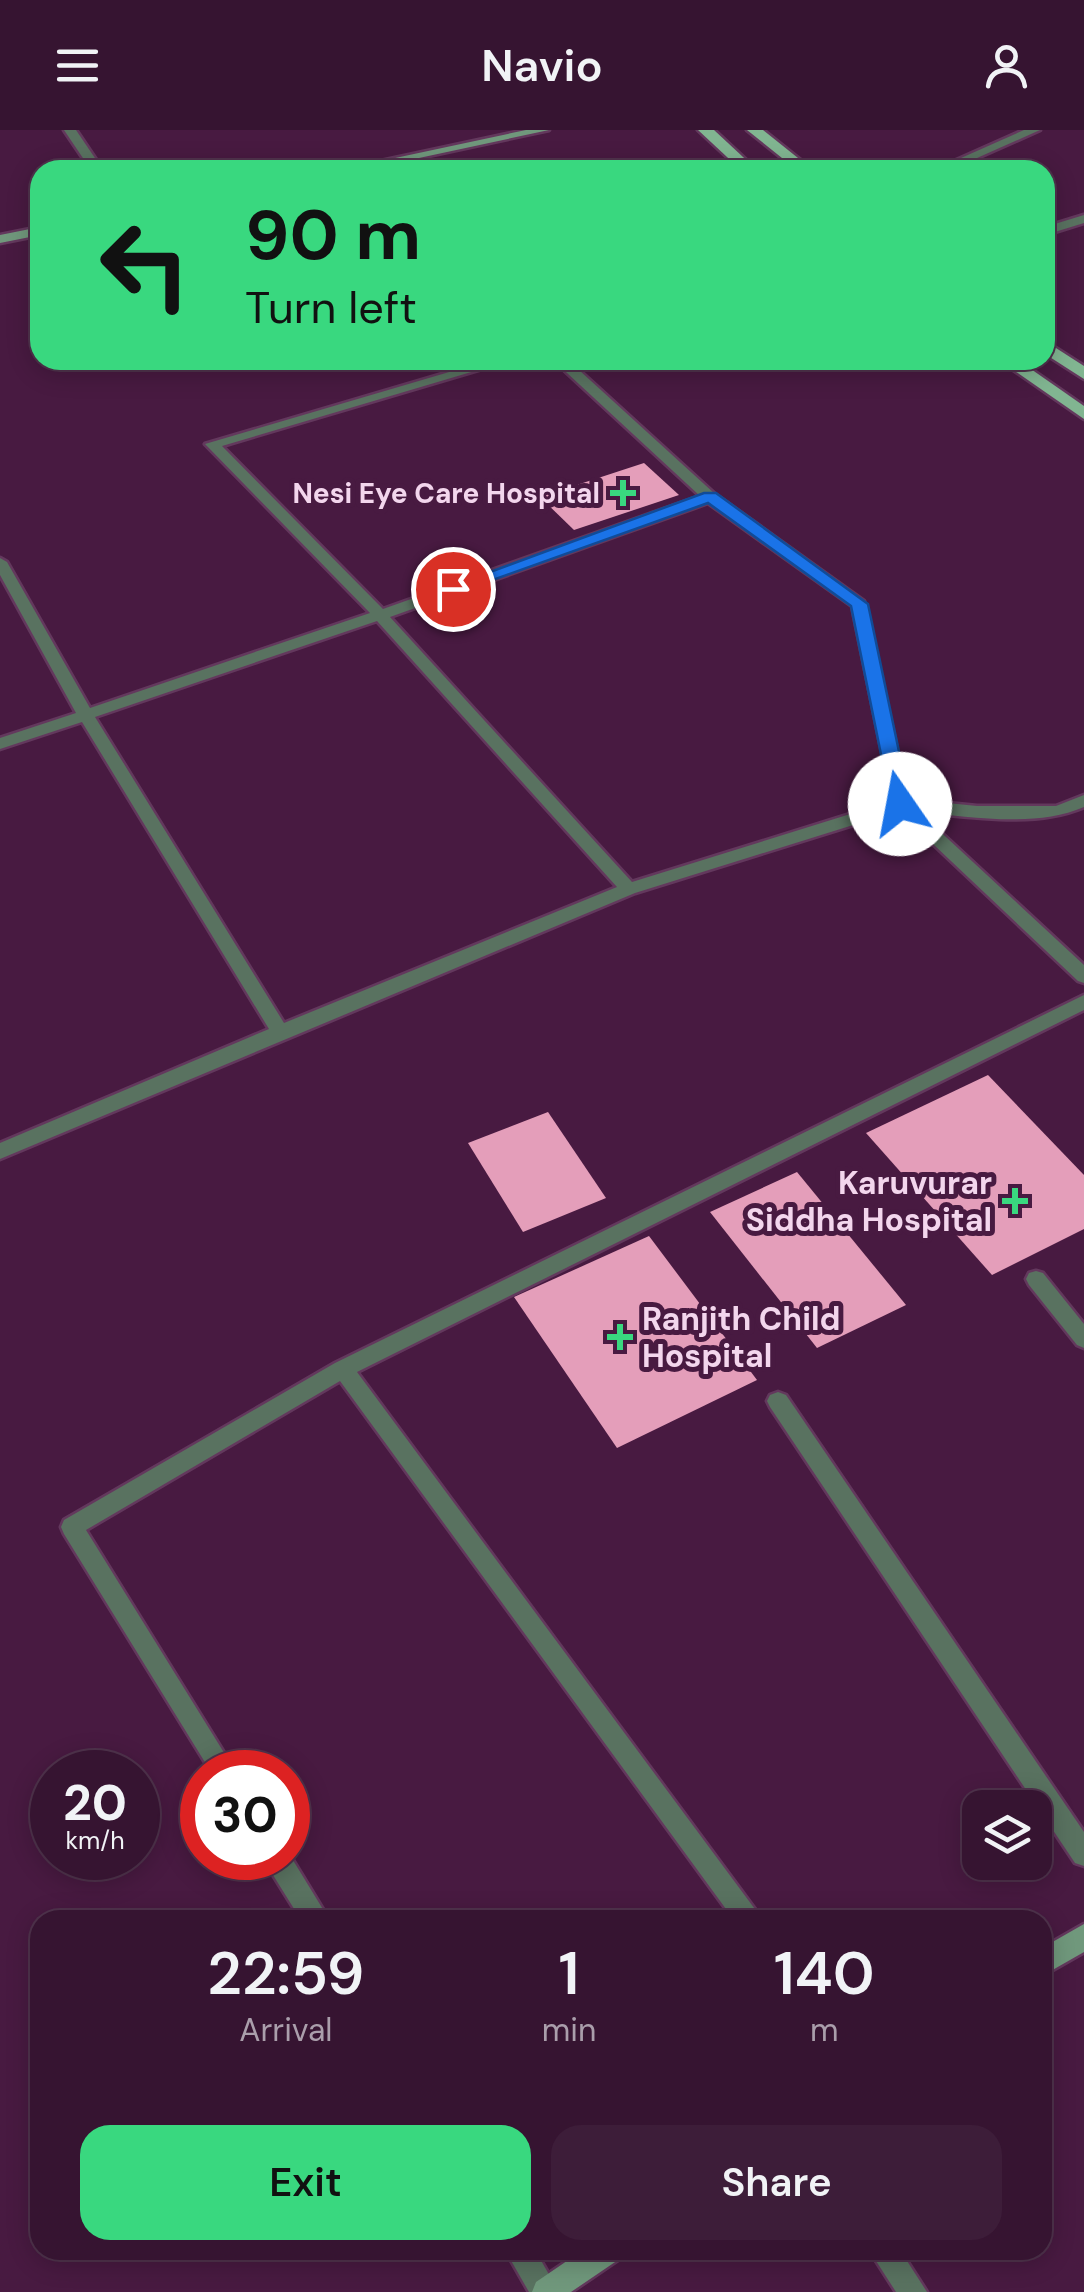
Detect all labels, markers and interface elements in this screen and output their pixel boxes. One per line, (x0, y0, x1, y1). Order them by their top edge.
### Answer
text: Navio (481, 36, 603, 95)
icon: menu (50, 38, 105, 93)
icon: person (979, 38, 1034, 93)
text: 90 m (245, 190, 421, 281)
icon: left (80, 200, 210, 330)
text: Turn left (245, 278, 417, 337)
place label: Nesi Eye Care Hospital (292, 475, 600, 512)
marker: Nesi Eye Care Hospital (610, 480, 636, 506)
pin (411, 547, 496, 632)
icon: arrive (426, 562, 481, 617)
position arrow (848, 752, 952, 856)
place label: Karuvurar Siddha Hospital (746, 1162, 992, 1241)
marker: Karuvurar Siddha Hospital (1002, 1188, 1028, 1214)
place label: Ranjith Child Hospital (642, 1298, 840, 1377)
marker: Ranjith Child Hospital (607, 1324, 633, 1350)
speed limit sign: 30 (180, 1750, 310, 1880)
text: 20 (63, 1770, 127, 1836)
map controls (962, 1790, 1052, 1880)
button: layers (962, 1790, 1052, 1880)
text: km/h (65, 1824, 125, 1857)
text: 22:59 (207, 1934, 364, 2013)
text: 1 (559, 1934, 579, 2013)
text: 140 (774, 1934, 875, 2013)
text: Arrival (239, 2009, 332, 2051)
text: min (542, 2009, 596, 2051)
text: m (810, 2009, 838, 2051)
button: Exit (80, 2125, 531, 2240)
button: Share (551, 2125, 1002, 2240)

